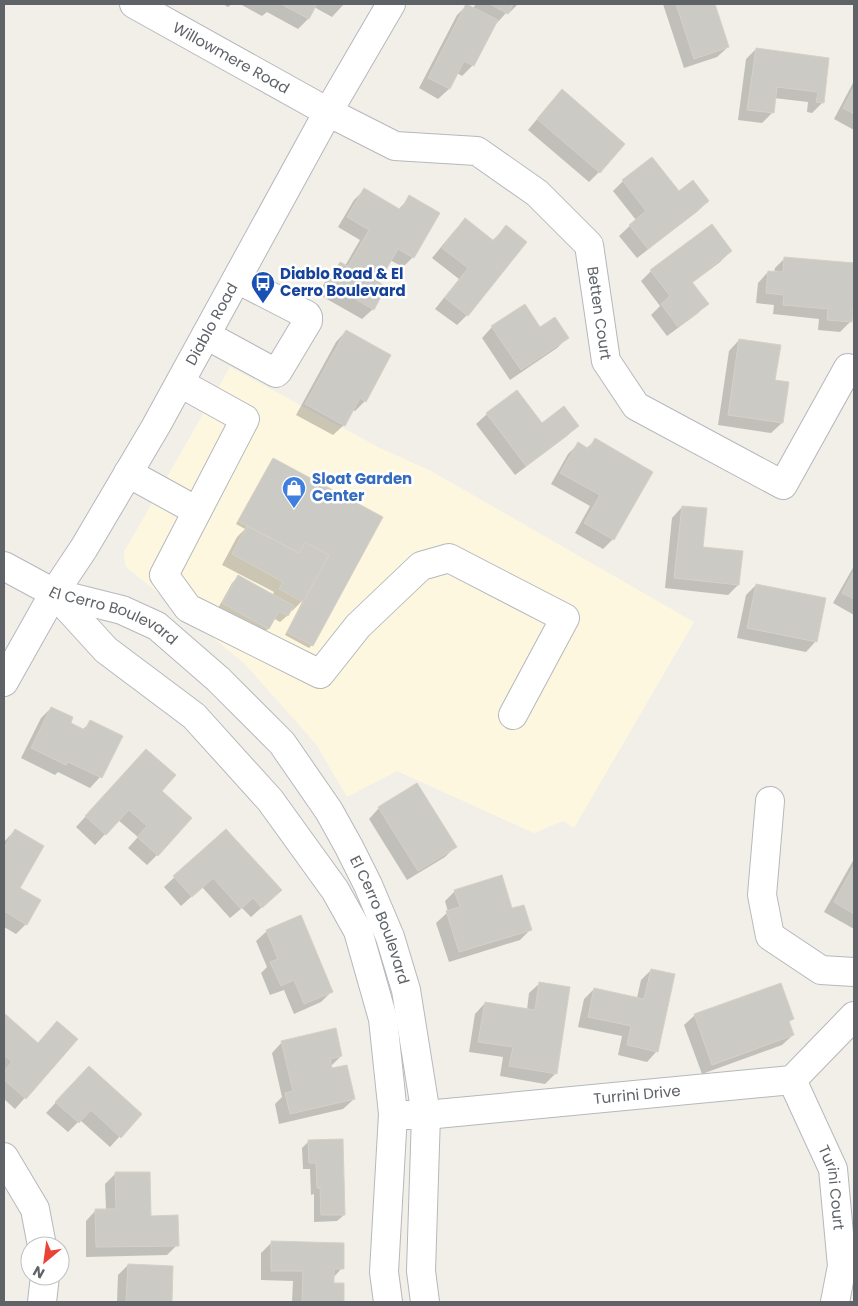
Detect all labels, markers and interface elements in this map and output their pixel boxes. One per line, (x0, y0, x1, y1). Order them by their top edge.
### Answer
street label: Willowmere Road (169, 17, 293, 98)
place label: Diablo Road & El Cerro Boulevard (280, 263, 406, 301)
street label: Betten Court (582, 265, 617, 361)
bus stop icon: Diablo Road & El Cerro Boulevard (250, 270, 276, 304)
street label: Diablo Road (180, 279, 242, 369)
place label: Sloat Garden Center (312, 468, 412, 506)
shop icon: Sloat Garden Center (281, 475, 307, 509)
street label: El Cerro Boulevard (45, 581, 182, 649)
street label: El Cerro Boulevard (345, 852, 415, 987)
street label: Turrini Drive (592, 1080, 682, 1109)
street label: Turini Court (813, 1142, 850, 1231)
north arrow (20, 1236, 70, 1286)
text: N (29, 1261, 48, 1284)

